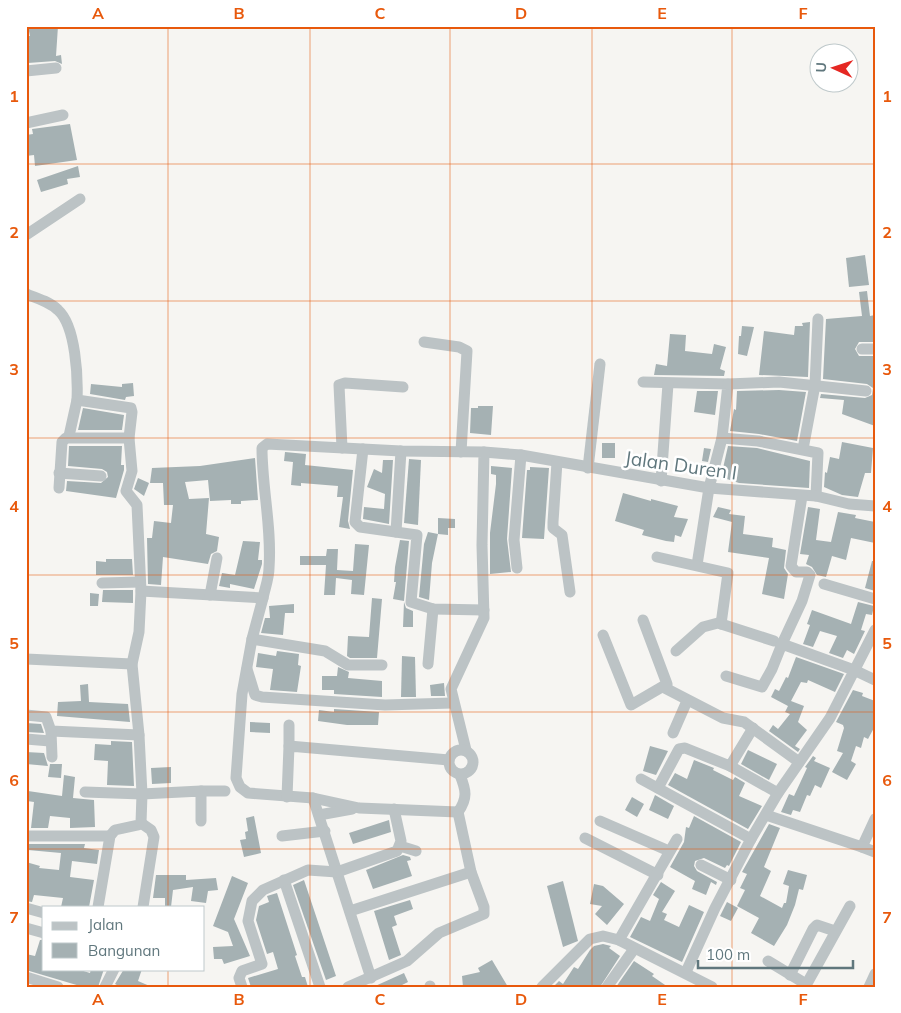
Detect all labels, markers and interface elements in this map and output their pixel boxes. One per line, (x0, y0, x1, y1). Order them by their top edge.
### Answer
text: A (92, 3, 104, 23)
text: B (233, 3, 245, 23)
text: C (375, 3, 386, 23)
text: D (515, 3, 527, 23)
text: E (657, 3, 667, 23)
text: F (798, 3, 808, 23)
north arrow (808, 42, 858, 92)
text: U (812, 62, 830, 73)
text: 1 (9, 86, 19, 106)
text: 1 (882, 86, 892, 106)
text: 2 (9, 222, 19, 242)
text: 2 (882, 222, 892, 242)
text: 3 (9, 359, 19, 379)
text: 3 (882, 359, 892, 379)
street label: Jalan Duren I (623, 445, 739, 485)
text: 4 (9, 496, 19, 516)
text: 4 (882, 496, 892, 516)
text: 5 (9, 633, 19, 653)
text: 5 (882, 633, 892, 653)
text: 6 (9, 770, 19, 790)
text: 6 (882, 770, 892, 790)
legend (42, 906, 205, 970)
text: 7 (9, 907, 19, 927)
text: 7 (882, 907, 892, 927)
text: Jalan (88, 915, 123, 934)
scale bar (698, 938, 854, 970)
text: Bangunan (88, 941, 160, 960)
text: 100 m (706, 945, 750, 964)
text: A (92, 989, 104, 1009)
text: B (233, 989, 245, 1009)
text: C (375, 989, 386, 1009)
text: D (515, 989, 527, 1009)
text: E (657, 989, 667, 1009)
text: F (798, 989, 808, 1009)

